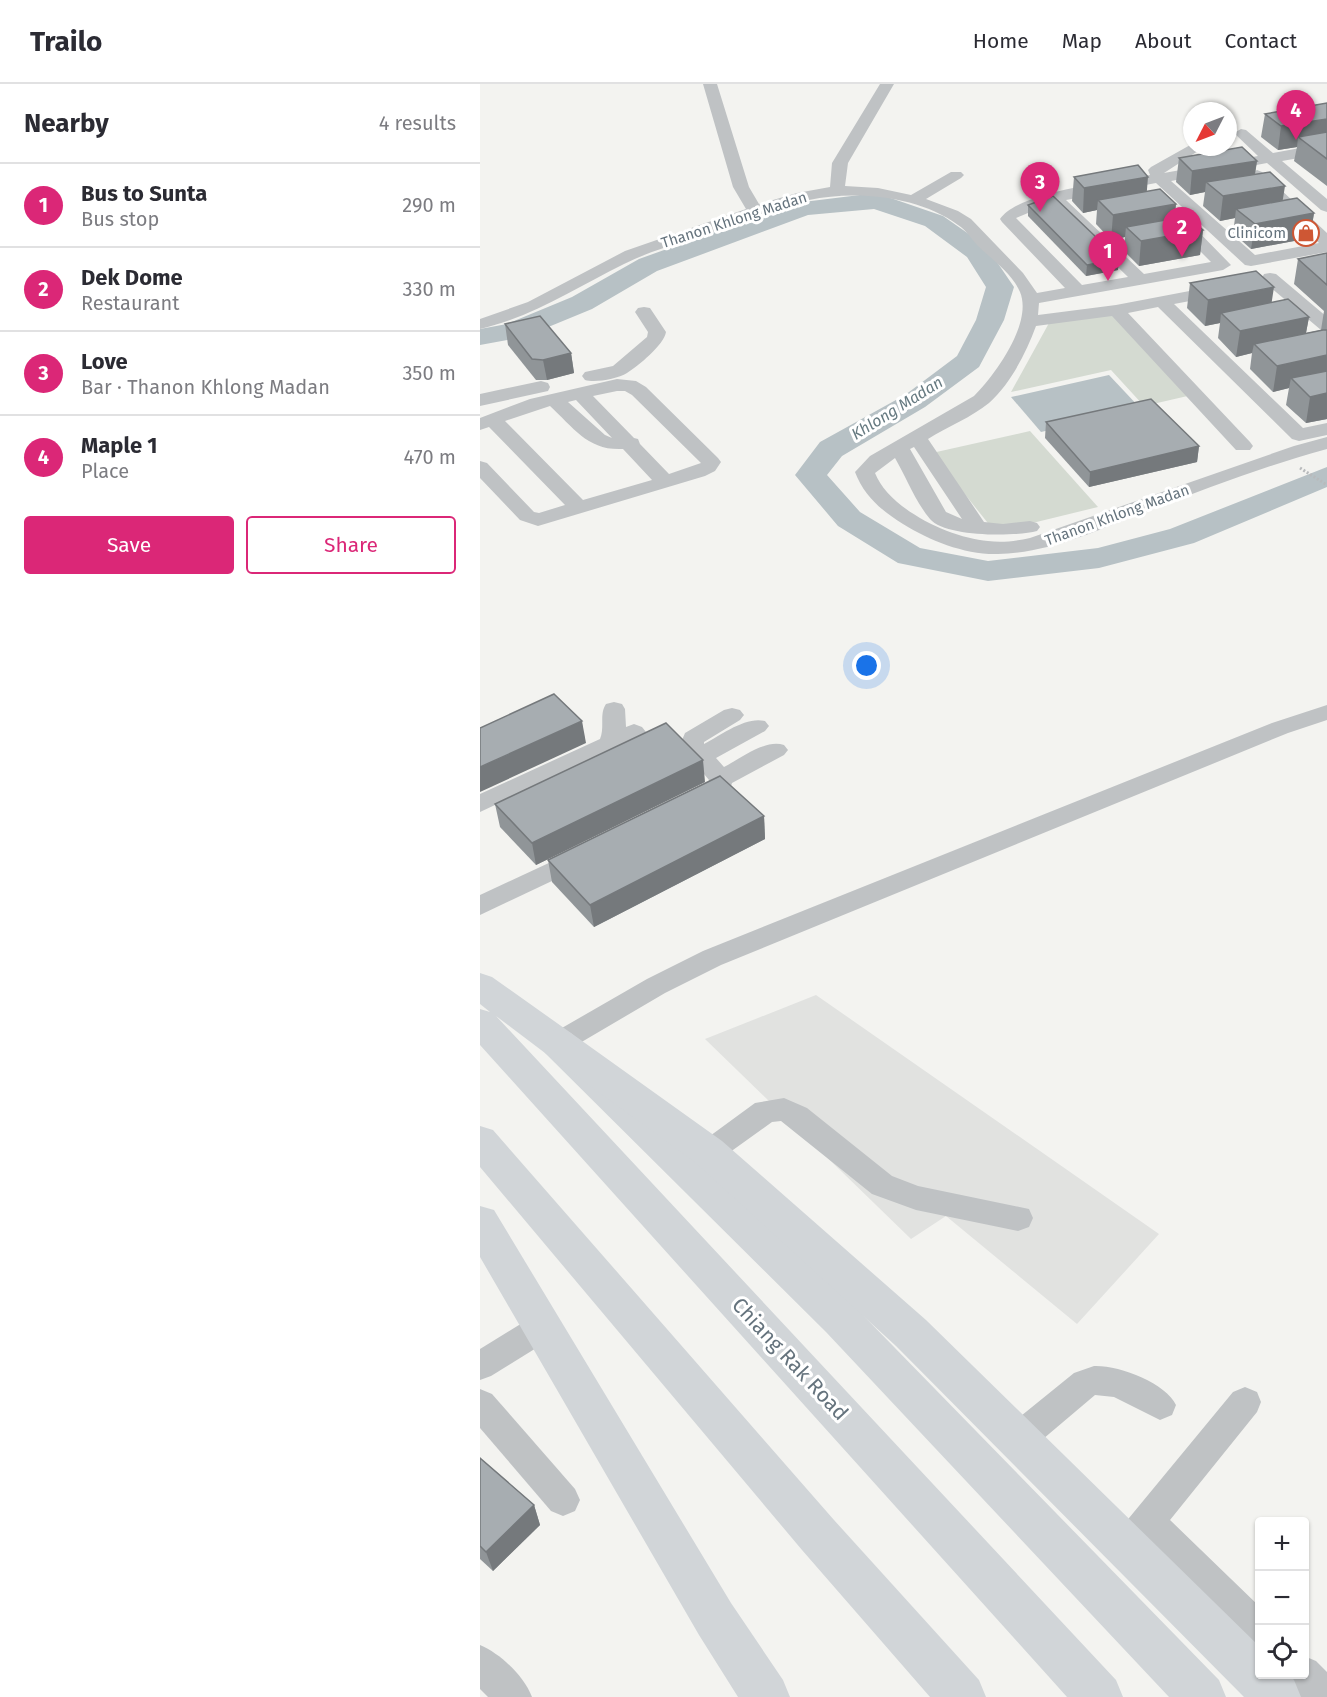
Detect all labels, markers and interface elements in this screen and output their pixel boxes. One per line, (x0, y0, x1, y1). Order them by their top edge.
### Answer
text: Trailo (30, 25, 102, 58)
text: Home (973, 28, 1029, 54)
text: Map (1062, 28, 1102, 54)
text: About (1135, 28, 1192, 54)
text: Contact (1225, 28, 1297, 54)
pin: 4 (1276, 91, 1316, 140)
north arrow (1183, 102, 1237, 156)
text: Nearby (24, 108, 109, 139)
text: 4 results (379, 111, 456, 135)
pin: 3 (1020, 162, 1060, 212)
text: Bus to Sunta (81, 180, 207, 207)
street label: Thanon Khlong Madan (659, 188, 809, 252)
text: 1 (39, 193, 48, 217)
text: 290 m (402, 193, 456, 217)
text: Bus stop (81, 207, 159, 231)
pin: 2 (1162, 208, 1202, 257)
shop icon: Clinicom (1291, 218, 1321, 248)
place label: Clinicom (1228, 224, 1286, 242)
pin: 1 (1088, 232, 1128, 281)
text: Dek Dome (81, 264, 183, 291)
text: 2 (38, 277, 49, 301)
text: 330 m (402, 277, 456, 301)
text: Restaurant (81, 291, 179, 315)
text: Love (81, 348, 128, 375)
text: 3 (38, 361, 49, 385)
text: 350 m (402, 361, 456, 385)
water label: Khlong Madan (848, 372, 946, 444)
text: Bar · Thanon Khlong Madan (81, 375, 330, 399)
text: Maple 1 (81, 432, 157, 459)
text: 4 (38, 445, 49, 469)
text: 470 m (404, 445, 456, 469)
text: Place (81, 459, 129, 483)
street label: Thanon Khlong Madan (1042, 481, 1192, 549)
button: Save (24, 516, 234, 574)
button: Share (246, 516, 456, 574)
your location (852, 651, 881, 680)
street label: Chiang Rak Road (726, 1292, 854, 1426)
map controls (1255, 1517, 1309, 1679)
button: + (1255, 1517, 1309, 1571)
button: − (1255, 1571, 1309, 1625)
button: locate (1255, 1625, 1309, 1679)

